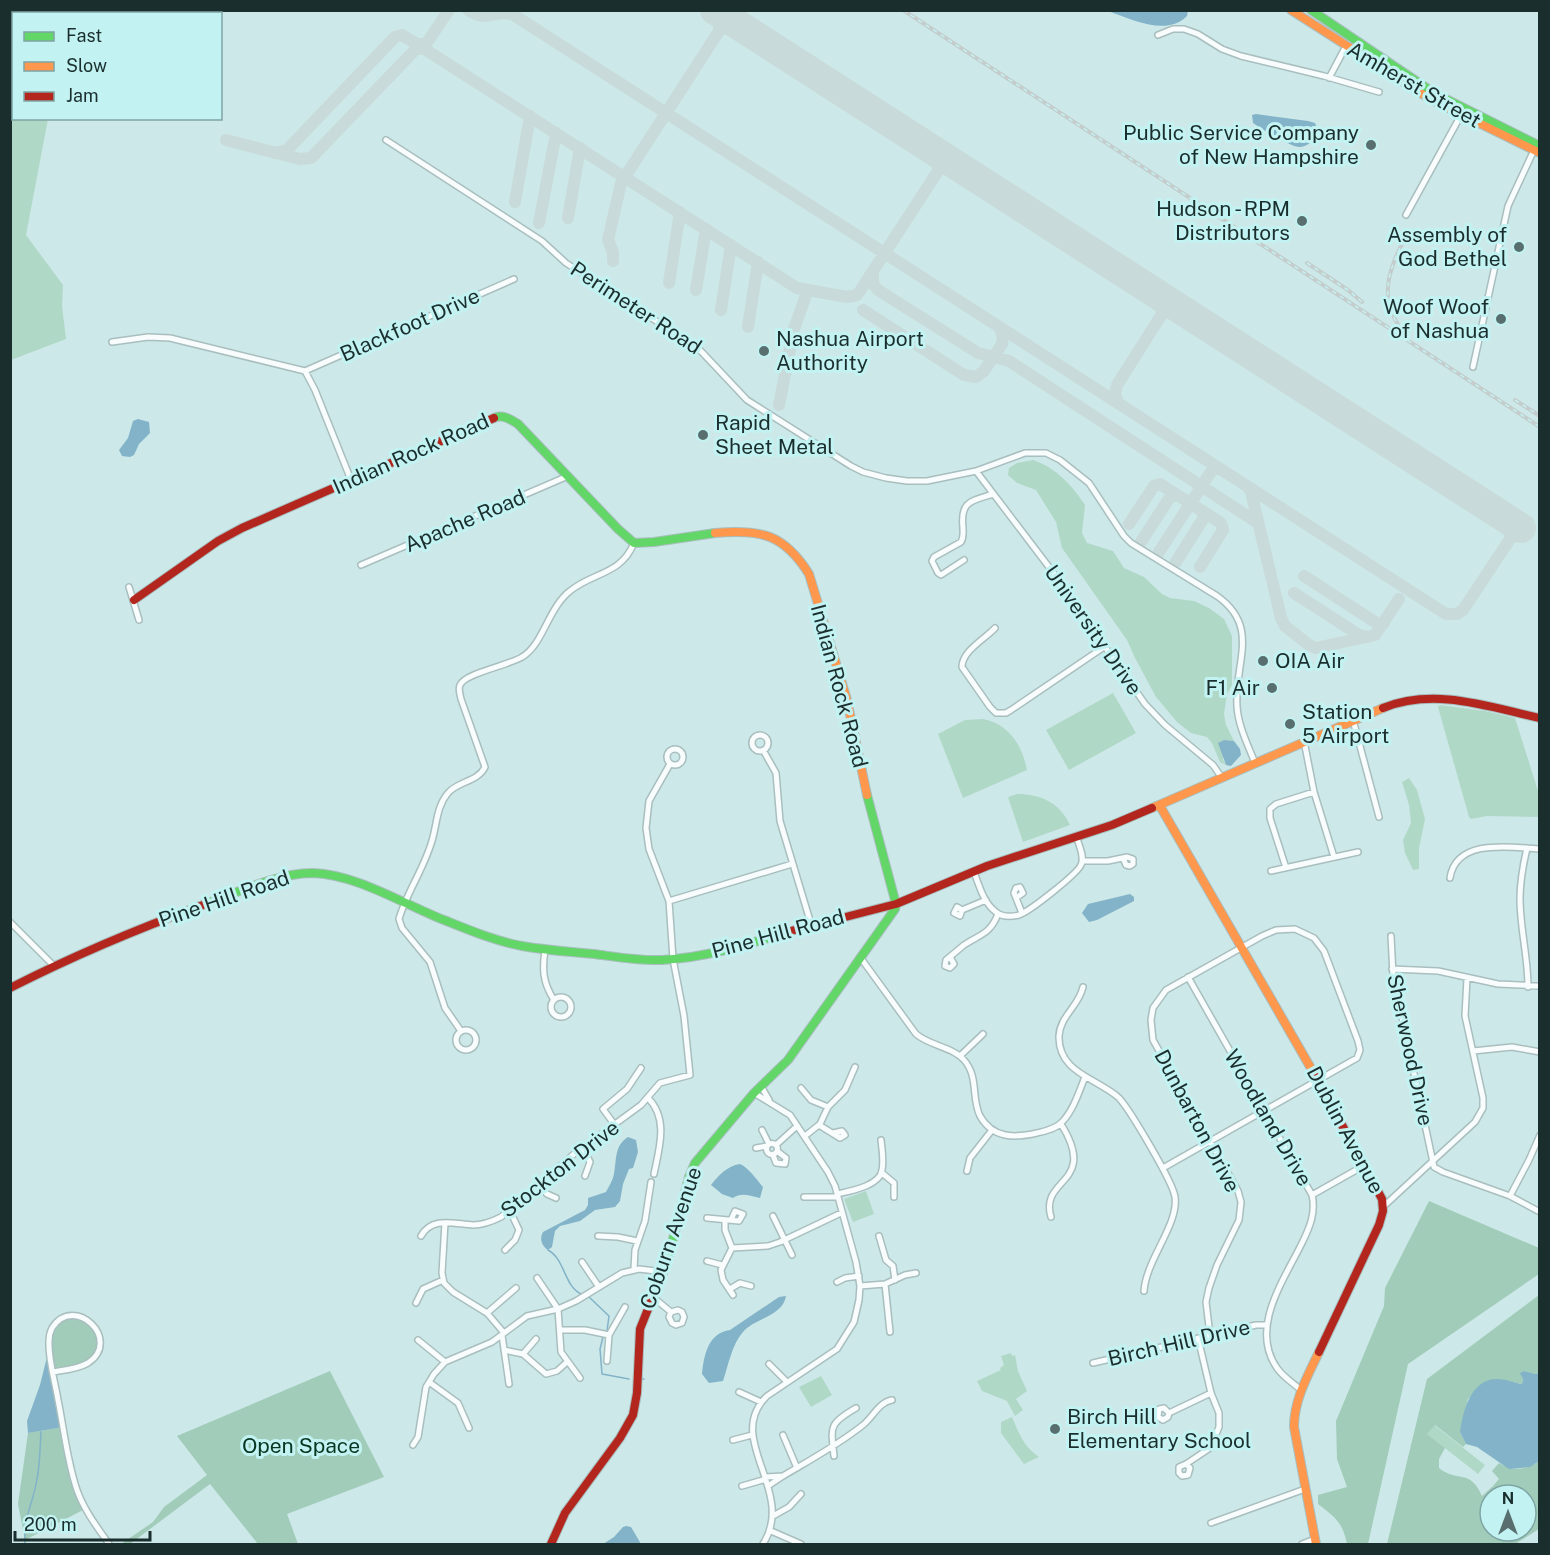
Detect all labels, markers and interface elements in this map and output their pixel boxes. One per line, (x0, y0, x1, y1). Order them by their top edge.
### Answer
legend (12, 12, 222, 120)
text: Fast (66, 25, 102, 46)
street label: Amherst Street (1343, 36, 1486, 133)
text: Slow (66, 55, 107, 76)
text: Jam (66, 85, 99, 106)
place label: Public Service Company of New Hampshire (1123, 120, 1359, 169)
marker: Public Service Company of New Hampshire (1364, 138, 1378, 152)
place label: Hudson - RPM Distributors (1156, 196, 1290, 245)
marker: Hudson - RPM Distributors (1295, 214, 1309, 228)
place label: Assembly of God Bethel (1387, 222, 1507, 271)
marker: Assembly of God Bethel (1512, 240, 1526, 254)
street label: Perimeter Road (566, 256, 706, 359)
street label: Blackfoot Drive (336, 283, 484, 367)
place label: Woof Woof of Nashua (1383, 294, 1489, 343)
marker: Woof Woof of Nashua (1494, 312, 1508, 326)
place label: Nashua Airport Authority (776, 326, 924, 375)
marker: Nashua Airport Authority (757, 344, 771, 358)
street label: Indian Rock Road (329, 408, 493, 499)
place label: Rapid Sheet Metal (715, 410, 834, 459)
marker: Rapid Sheet Metal (696, 428, 710, 442)
street label: Apache Road (401, 484, 529, 557)
street label: University Drive (1039, 560, 1148, 700)
street label: Indian Rock Road (806, 601, 873, 770)
place label: OIA Air (1275, 648, 1345, 673)
marker: OIA Air (1256, 654, 1270, 668)
place label: F1 Air (1205, 675, 1260, 700)
marker: F1 Air (1265, 681, 1279, 695)
place label: Station 5 Airport (1302, 699, 1389, 748)
marker: Station 5 Airport (1283, 717, 1297, 731)
street label: Pine Hill Road (155, 865, 292, 933)
street label: Pine Hill Road (709, 904, 847, 963)
street label: Sherwood Drive (1382, 972, 1439, 1128)
street label: Dunbarton Drive (1149, 1045, 1246, 1196)
street label: Woodland Drive (1219, 1045, 1318, 1190)
street label: Dublin Avenue (1301, 1062, 1389, 1198)
street label: Stockton Drive (495, 1115, 624, 1223)
street label: Coburn Avenue (635, 1163, 707, 1312)
street label: Birch Hill Drive (1105, 1314, 1252, 1371)
place label: Birch Hill Elementary School (1067, 1404, 1251, 1453)
marker: Birch Hill Elementary School (1048, 1422, 1062, 1436)
park label: Open Space (242, 1433, 360, 1458)
north arrow (1478, 1483, 1538, 1543)
text: N (1502, 1489, 1514, 1508)
scale bar (15, 1504, 150, 1542)
text: 200 m (24, 1514, 77, 1535)

